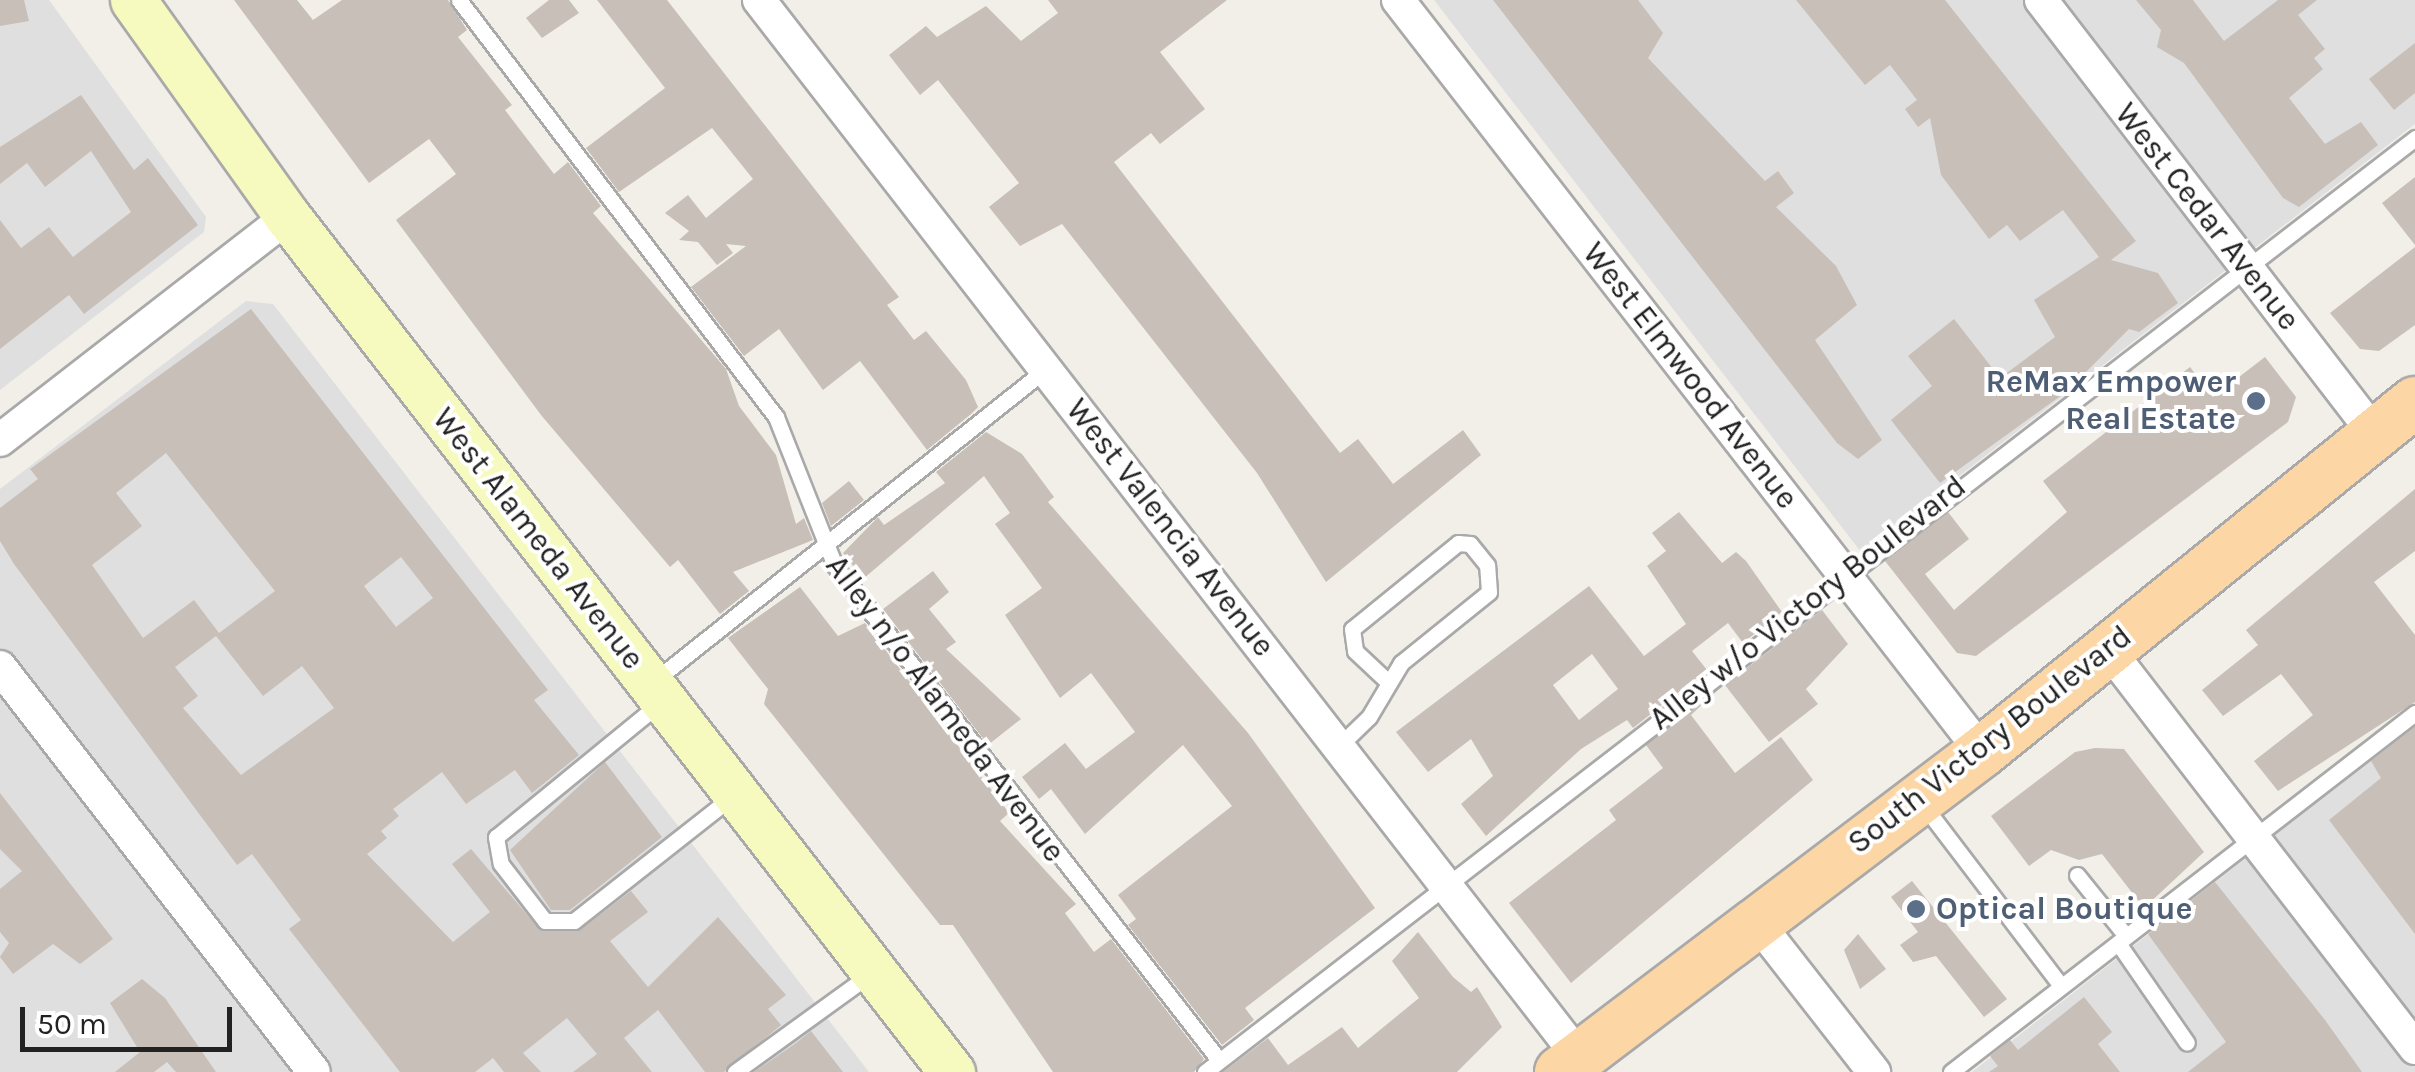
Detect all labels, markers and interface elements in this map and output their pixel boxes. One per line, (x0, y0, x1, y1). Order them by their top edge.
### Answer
street label: West Cedar Avenue (2106, 96, 2308, 338)
street label: West Elmwood Avenue (1574, 235, 1806, 517)
place label: ReMax Empower Real Estate (1985, 364, 2236, 439)
marker: ReMax Empower Real Estate (2245, 390, 2267, 412)
street label: West Valencia Avenue (1057, 392, 1283, 664)
street label: West Alameda Avenue (424, 401, 652, 677)
street label: Alley w/o Victory Boulevard (1642, 467, 1974, 739)
street label: Alley n/o Alameda Avenue (817, 548, 1073, 870)
street label: South Victory Boulevard (1841, 617, 2139, 863)
place label: Optical Boutique (1936, 890, 2193, 928)
marker: Optical Boutique (1905, 898, 1927, 920)
scale bar (25, 987, 238, 1049)
text: 50 m (37, 1006, 107, 1042)

